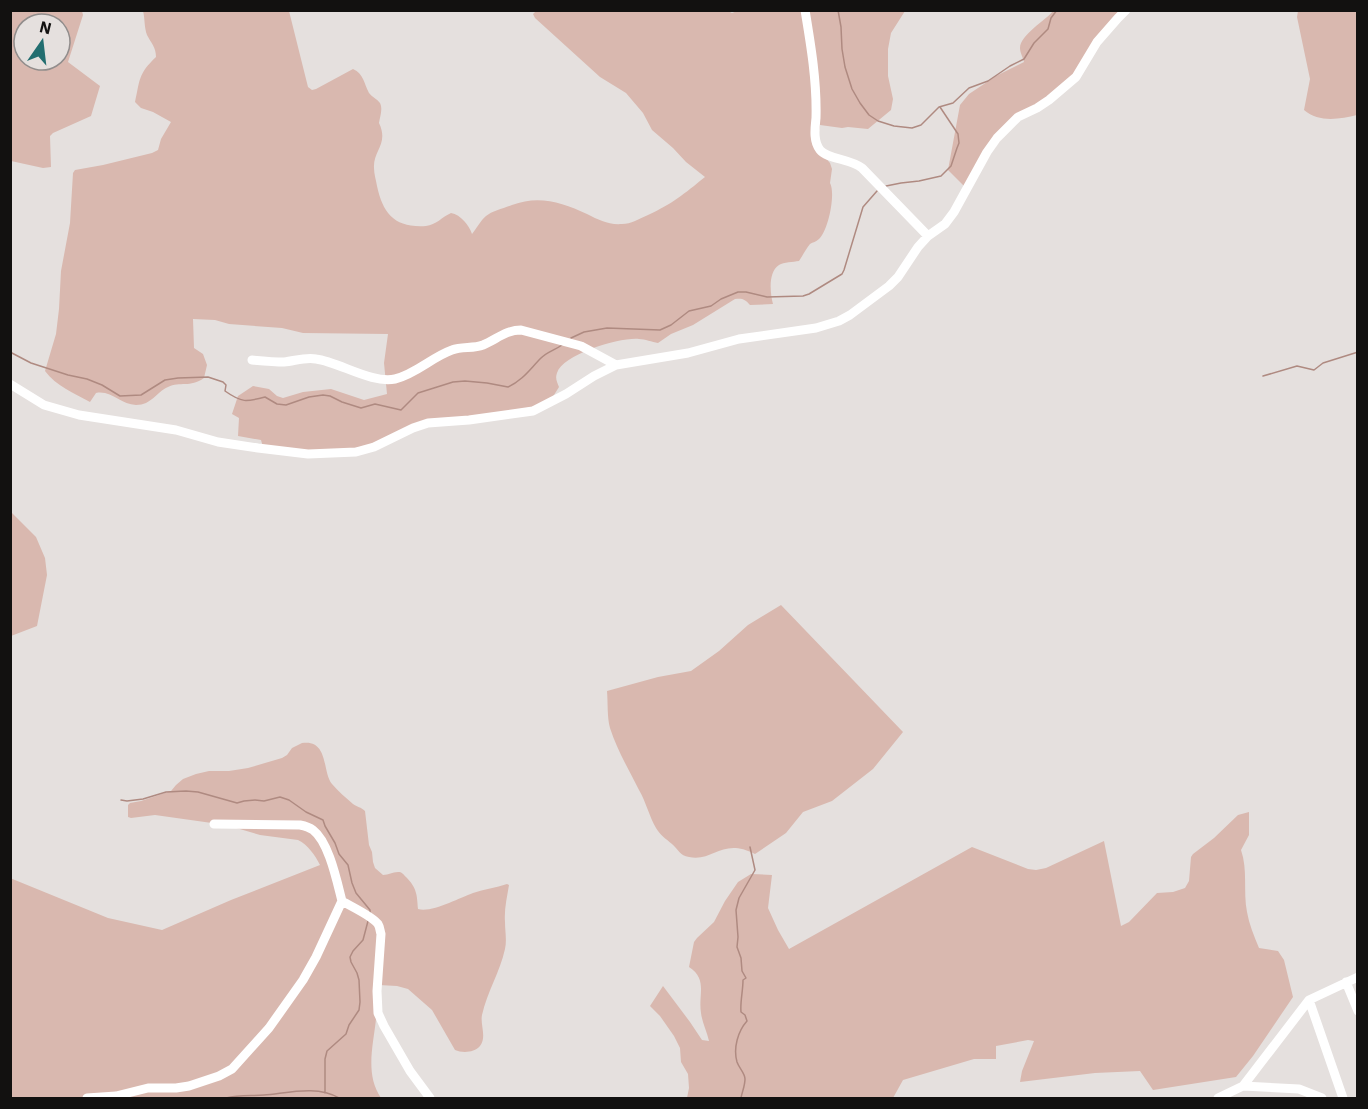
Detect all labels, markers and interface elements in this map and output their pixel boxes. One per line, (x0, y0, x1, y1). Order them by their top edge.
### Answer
north arrow (12, 12, 72, 72)
text: N (38, 16, 54, 39)

